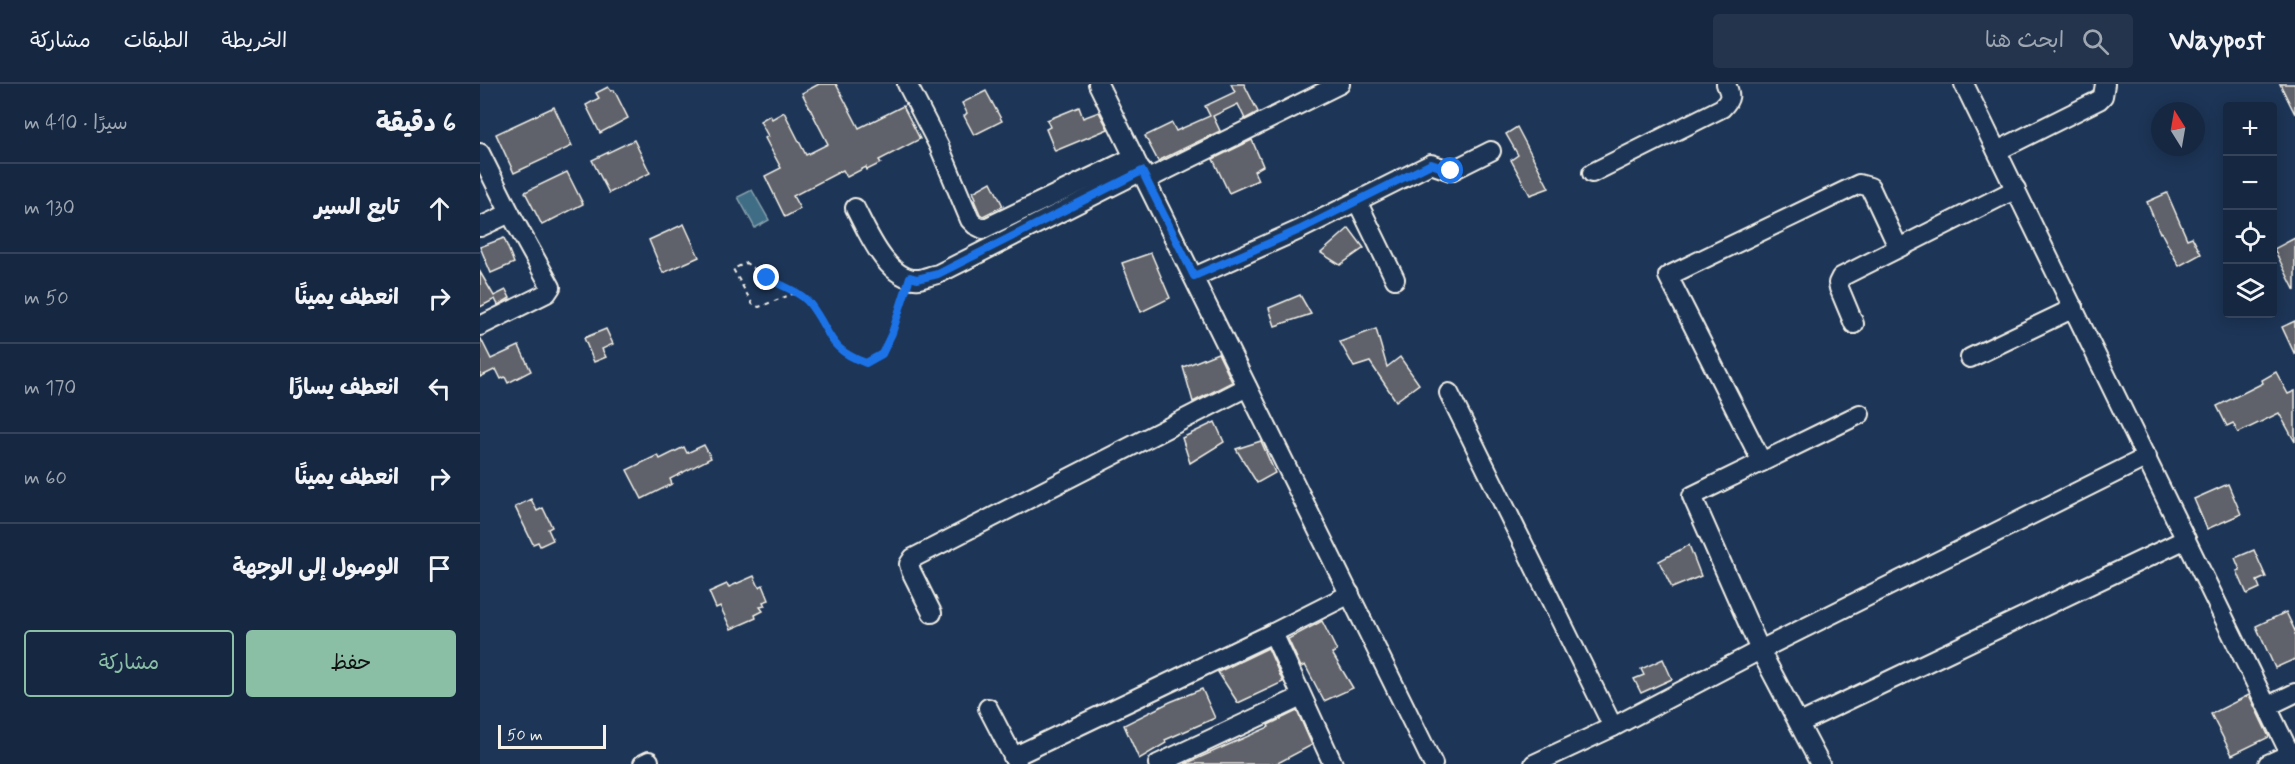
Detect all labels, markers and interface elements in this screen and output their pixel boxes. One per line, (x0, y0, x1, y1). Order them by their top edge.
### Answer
search box (1713, 14, 2133, 68)
text: Waypost (2169, 23, 2265, 60)
icon: search (2079, 25, 2112, 58)
text: مشاركة (30, 27, 91, 55)
text: الطبقات (124, 27, 189, 55)
text: الخريطة (222, 27, 287, 55)
text: ابحث هنا (1985, 27, 2064, 55)
north arrow (2151, 102, 2205, 156)
map controls (2223, 102, 2277, 318)
button: + (2223, 102, 2277, 156)
text: 6 دقيقة (376, 107, 456, 141)
text: سيرًا · 410 m (24, 110, 128, 137)
button: − (2223, 156, 2277, 210)
route start (1437, 157, 1463, 183)
icon: ahead (423, 192, 456, 225)
text: تابع السير (315, 194, 399, 222)
text: 130 m (24, 195, 75, 222)
button: locate (2223, 210, 2277, 264)
route end (753, 264, 779, 290)
button: layers (2223, 264, 2277, 318)
icon: right (423, 282, 456, 315)
text: انعطف يمينًا (295, 284, 399, 312)
text: 50 m (24, 285, 69, 312)
icon: left (423, 372, 456, 405)
text: انعطف يسارًا (289, 374, 399, 402)
text: 170 m (24, 375, 76, 402)
icon: right (423, 462, 456, 495)
text: انعطف يمينًا (295, 464, 399, 492)
text: 60 m (24, 465, 67, 492)
icon: arrive (423, 552, 456, 585)
text: الوصول إلى الوجهة (232, 554, 399, 582)
button: مشاركة (24, 630, 234, 697)
button: حفظ (246, 630, 456, 697)
scale bar (498, 722, 606, 750)
text: 50 m (507, 725, 543, 746)

